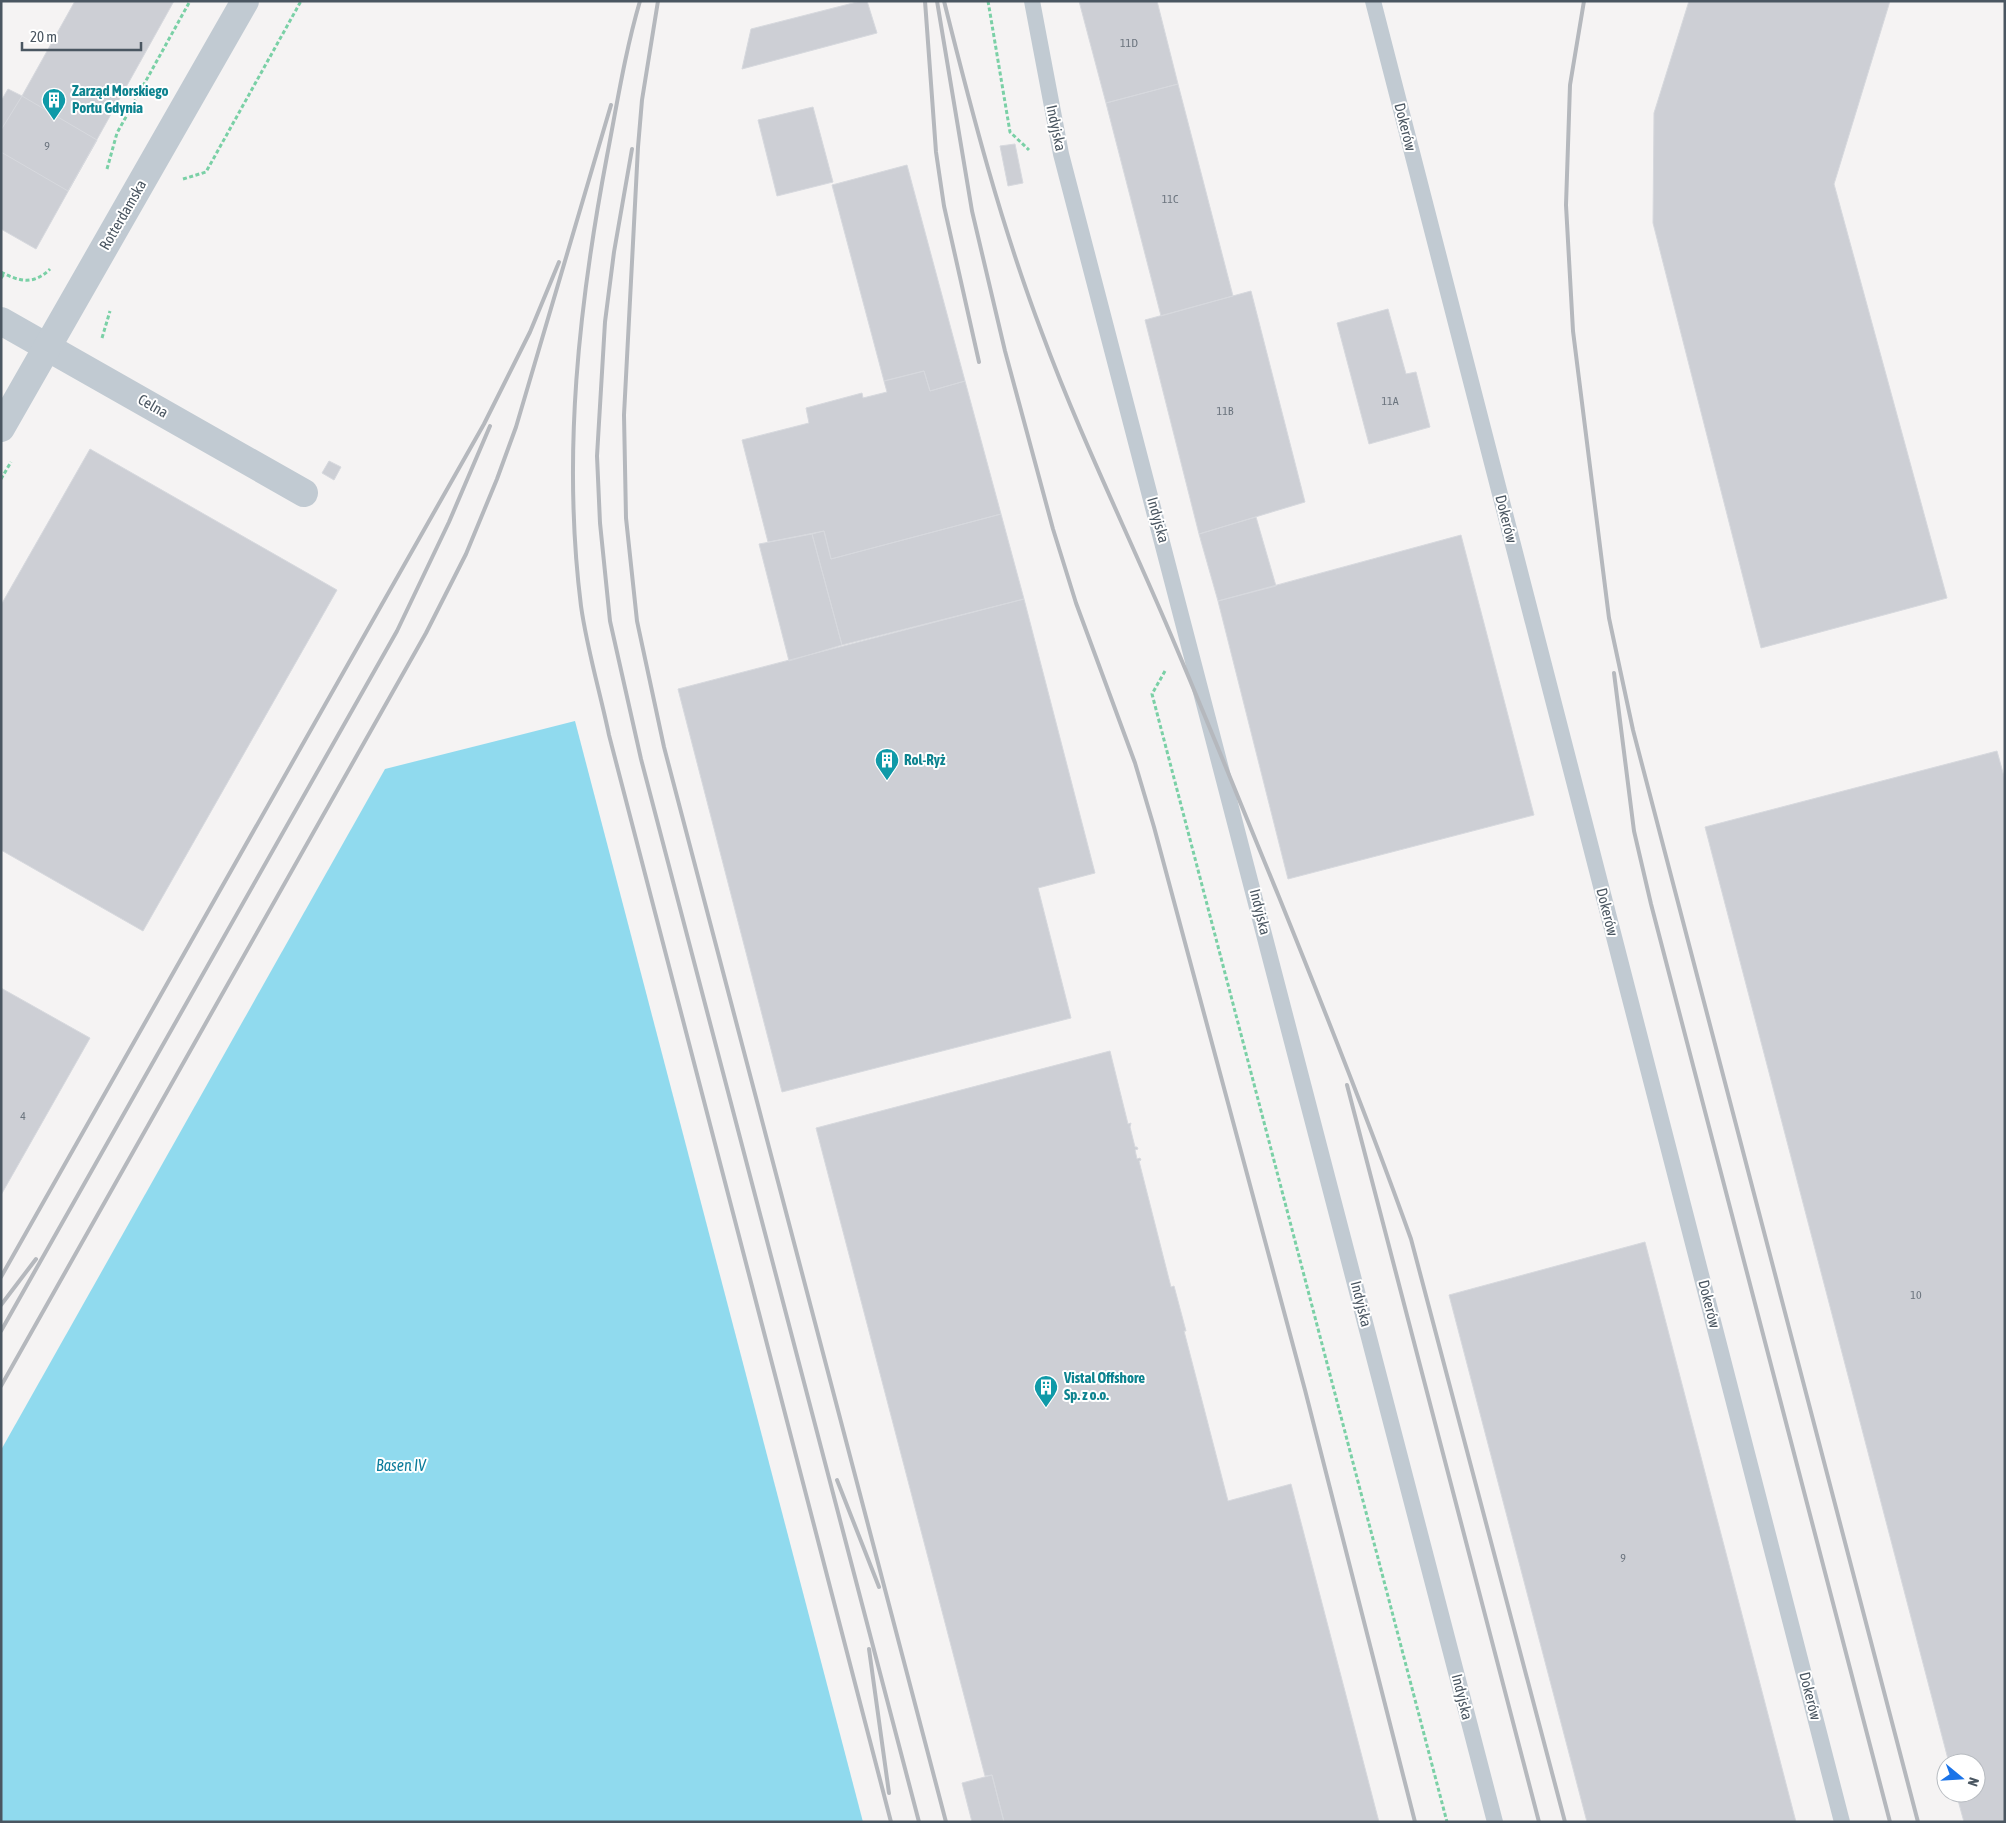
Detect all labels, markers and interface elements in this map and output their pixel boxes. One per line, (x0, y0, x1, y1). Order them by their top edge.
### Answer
scale bar (22, 20, 141, 52)
text: 20 m (30, 28, 57, 45)
house number: 11D (1120, 36, 1138, 50)
place label: Zarząd Morskiego Portu Gdynia (72, 82, 169, 116)
building icon: Zarząd Morskiego Portu Gdynia (41, 87, 67, 121)
street label: Dokerów (1391, 101, 1420, 153)
street label: Indyjska (1043, 103, 1070, 153)
house number: 9 (44, 139, 50, 153)
street label: Rotterdamska (96, 177, 149, 253)
house number: 11C (1162, 192, 1179, 206)
street label: Celna (135, 390, 171, 421)
house number: 11A (1381, 394, 1399, 408)
house number: 11B (1217, 404, 1234, 418)
street label: Dokerów (1492, 493, 1521, 545)
street label: Indyjska (1144, 495, 1173, 545)
building icon: Rol-Ryż (874, 747, 900, 781)
place label: Rol-Ryż (904, 751, 946, 768)
street label: Dokerów (1593, 886, 1622, 938)
street label: Indyjska (1247, 887, 1274, 937)
house number: 4 (20, 1109, 26, 1123)
street label: Dokerów (1695, 1278, 1724, 1330)
street label: Indyjska (1348, 1279, 1375, 1329)
house number: 10 (1910, 1288, 1922, 1302)
place label: Vistal Offshore Sp. z o.o. (1063, 1369, 1145, 1403)
building icon: Vistal Offshore Sp. z o.o. (1033, 1374, 1059, 1408)
water label: Basen IV (376, 1456, 427, 1474)
house number: 9 (1620, 1551, 1626, 1565)
street label: Dokerów (1796, 1670, 1825, 1722)
street label: Indyjska (1449, 1672, 1476, 1722)
north arrow (1936, 1753, 1986, 1803)
text: N (1964, 1776, 1982, 1788)

